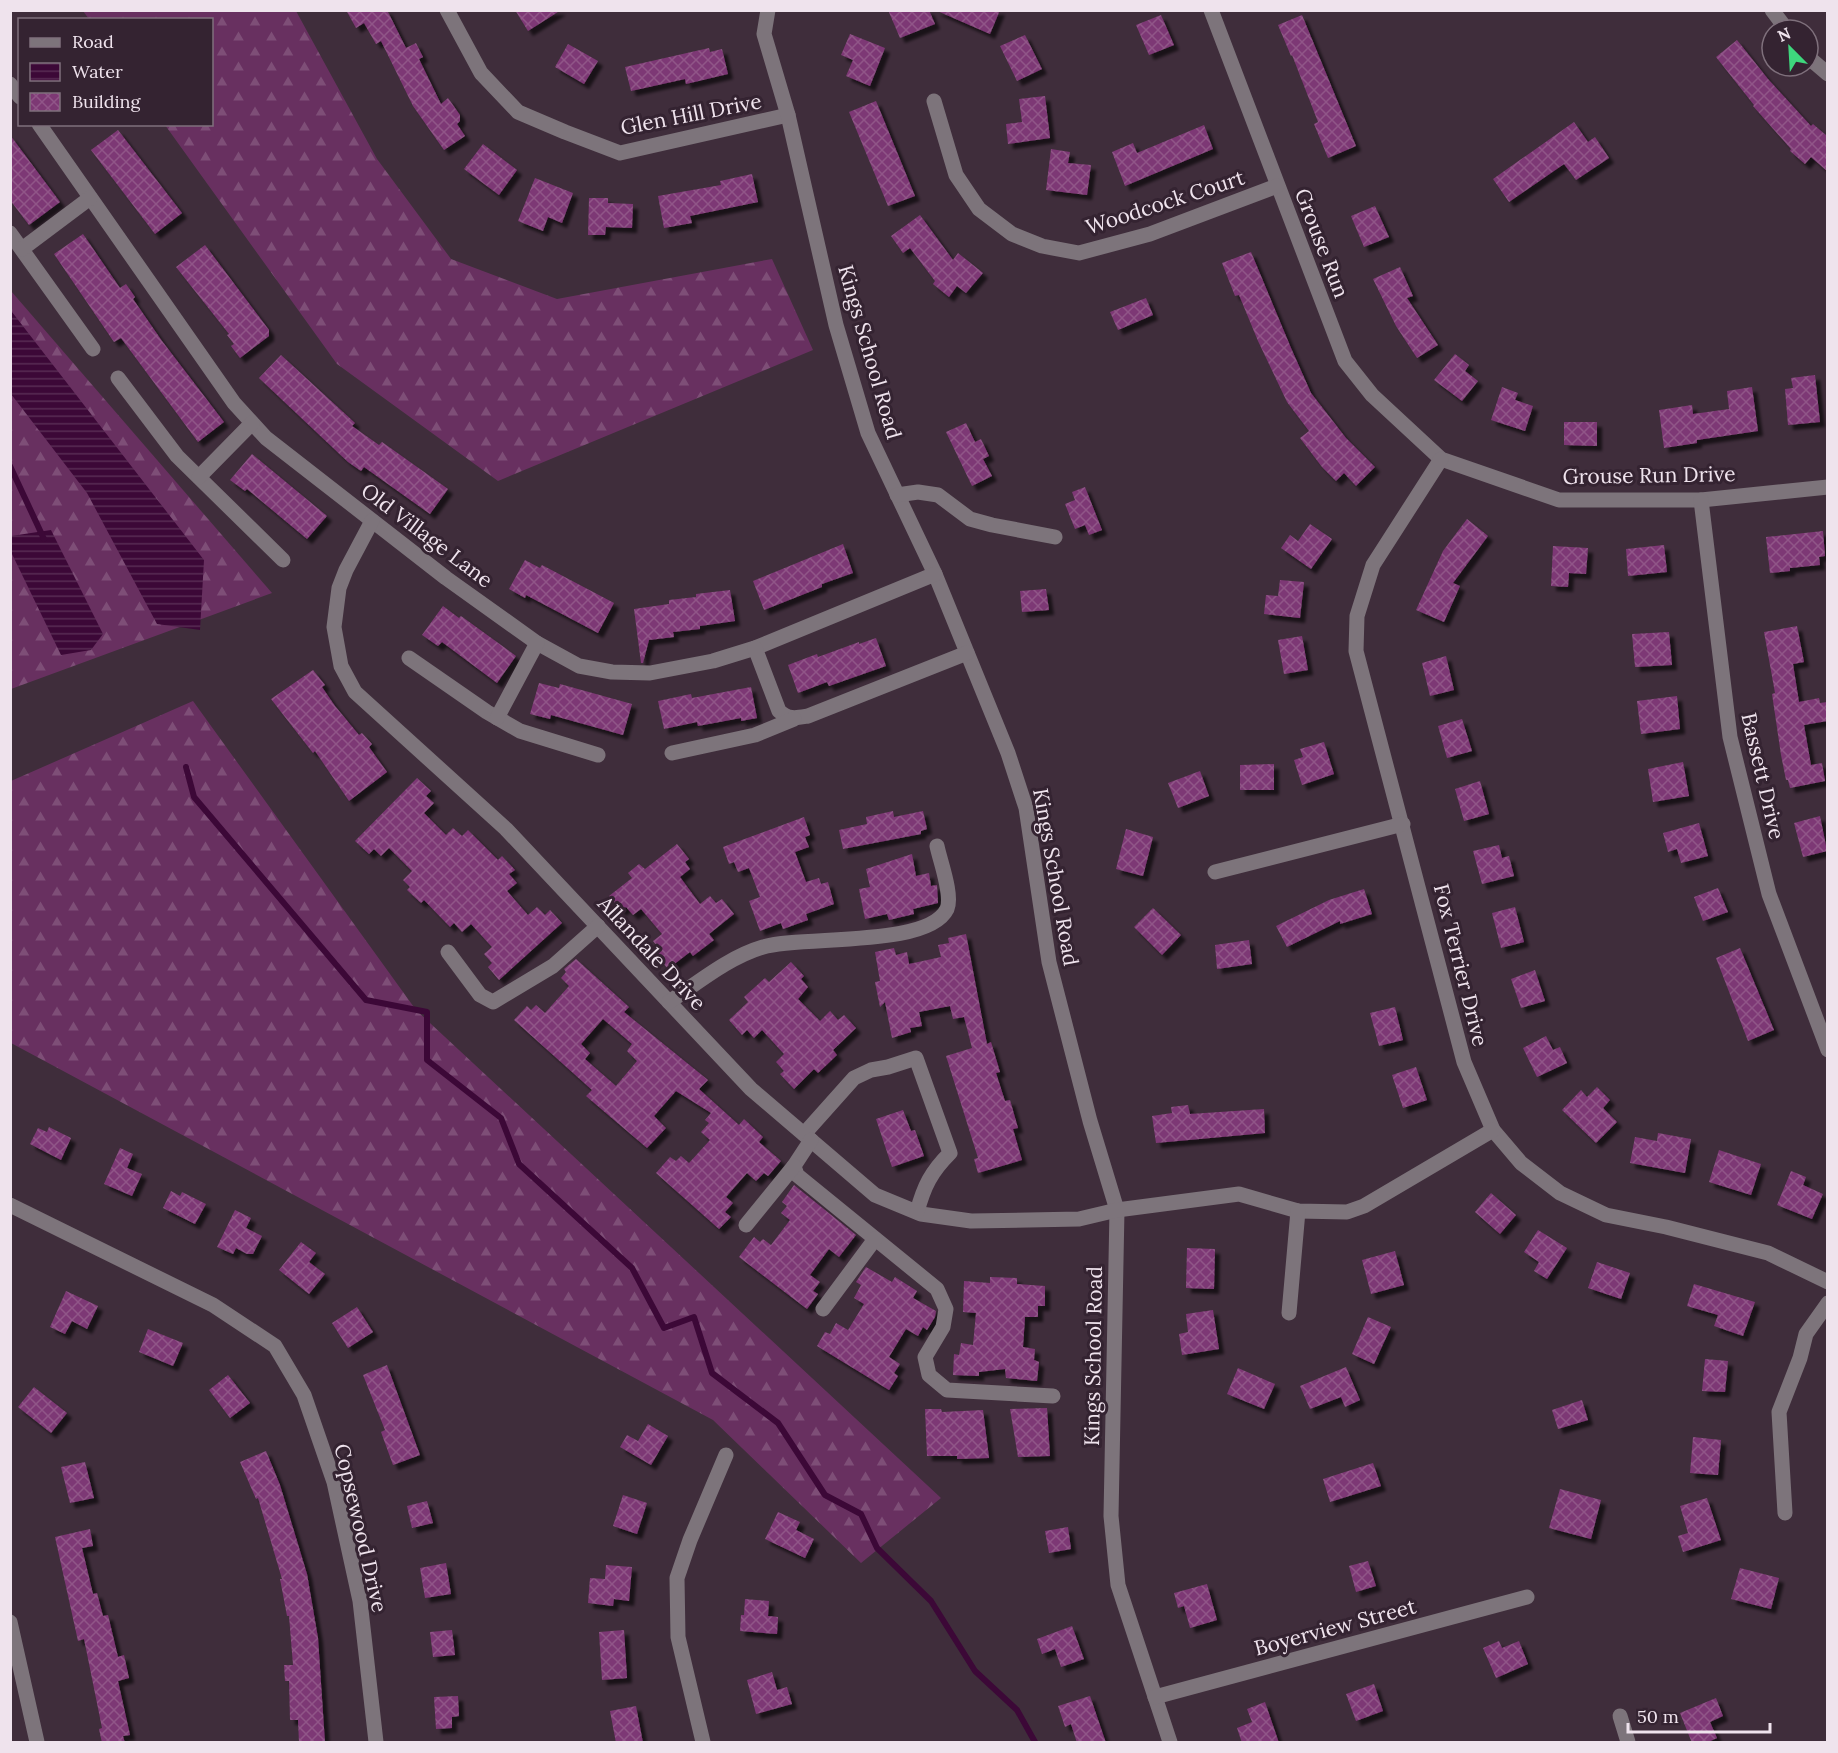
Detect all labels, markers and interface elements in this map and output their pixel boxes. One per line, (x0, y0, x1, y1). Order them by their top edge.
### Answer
legend (18, 18, 213, 126)
north arrow (1760, 18, 1820, 78)
text: N (1774, 23, 1794, 46)
text: Road (72, 30, 114, 53)
text: Water (72, 60, 123, 83)
street label: Glen Hill Drive (618, 87, 764, 141)
text: Building (72, 90, 142, 113)
street label: Woodcock Court (1082, 163, 1249, 240)
street label: Grouse Run (1289, 185, 1355, 302)
street label: Kings School Road (832, 262, 908, 442)
street label: Grouse Run Drive (1562, 460, 1736, 490)
street label: Old Village Lane (356, 477, 498, 593)
street label: Bassett Drive (1735, 710, 1791, 842)
street label: Kings School Road (1027, 786, 1085, 968)
street label: Fox Terrier Drive (1428, 881, 1494, 1049)
street label: Allandale Drive (591, 889, 712, 1016)
street label: Kings School Road (1078, 1266, 1108, 1446)
street label: Copsewood Drive (328, 1441, 394, 1615)
street label: Boyerview Street (1251, 1592, 1420, 1662)
scale bar (1628, 1696, 1770, 1734)
text: 50 m (1637, 1705, 1679, 1728)

